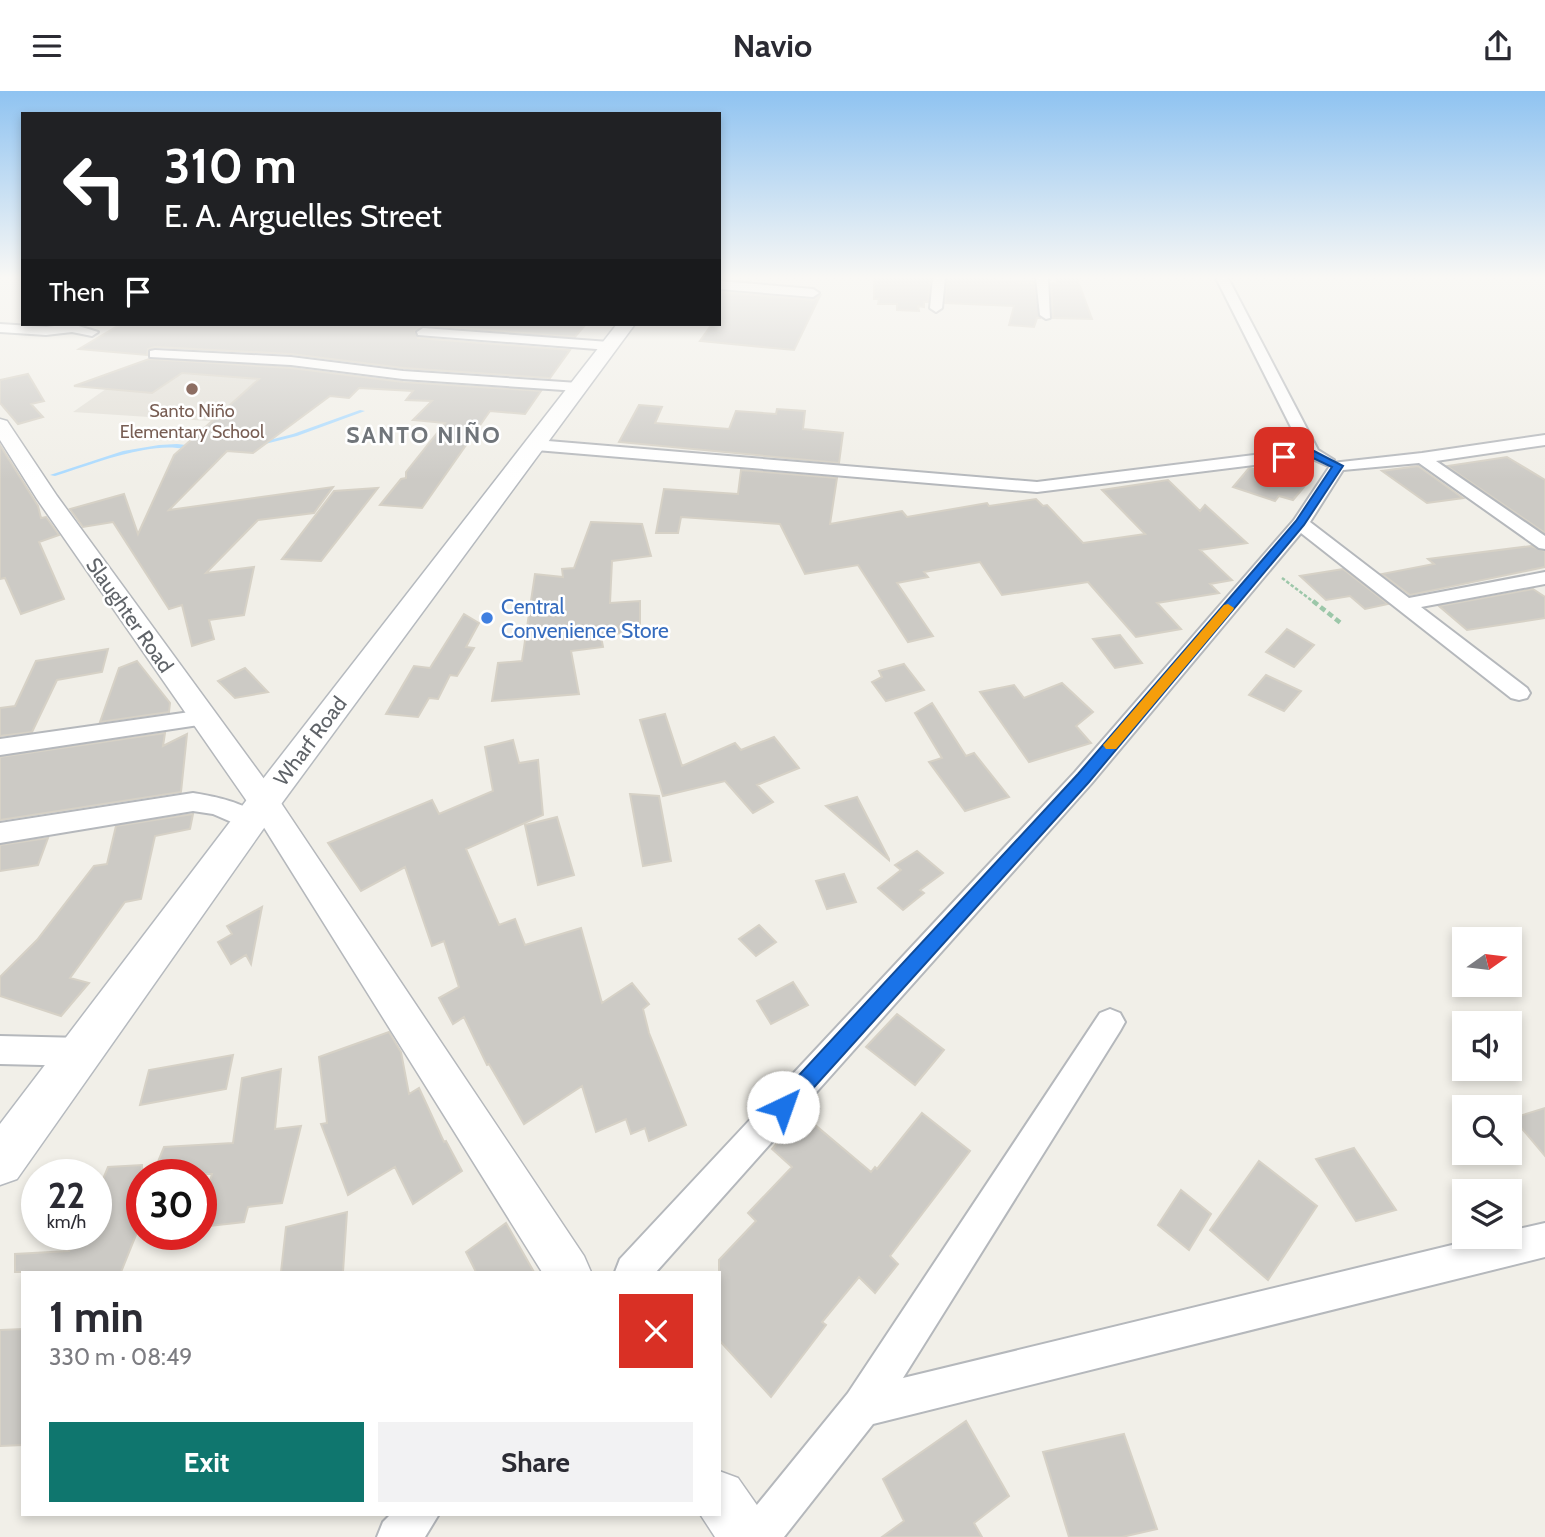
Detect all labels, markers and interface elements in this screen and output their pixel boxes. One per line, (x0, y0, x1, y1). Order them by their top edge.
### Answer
text: Navio (733, 26, 812, 65)
icon: menu (28, 27, 66, 65)
icon: share (1479, 27, 1517, 65)
text: 310 m (164, 136, 297, 195)
icon: left (49, 140, 140, 231)
text: E. A. Arguelles Street (164, 196, 442, 235)
icon: arrive (119, 273, 157, 311)
text: Then (49, 276, 105, 308)
marker: Santo Niño Elementary School (184, 381, 200, 397)
place label: Santo Niño Elementary School (120, 400, 265, 443)
district label: SANTO NIÑO (346, 421, 502, 449)
pin (1254, 427, 1314, 487)
icon: arrive (1265, 438, 1303, 476)
street label: Slaughter Road (81, 553, 179, 677)
place label: Central Convenience Store (501, 594, 669, 643)
marker: Central Convenience Store (479, 610, 495, 626)
street label: Wharf Road (268, 691, 352, 791)
north arrow (1452, 927, 1522, 997)
map controls (1452, 927, 1522, 1249)
button: sound (1452, 1011, 1522, 1081)
position arrow (746, 1070, 820, 1144)
button: search (1452, 1095, 1522, 1165)
speed limit sign: 30 (126, 1159, 217, 1250)
text: 22 (48, 1174, 85, 1217)
button: layers (1452, 1179, 1522, 1249)
text: km/h (47, 1211, 86, 1233)
text: 1 min (49, 1291, 144, 1343)
button: close (619, 1294, 693, 1368)
text: 330 m · 08:49 (49, 1343, 192, 1371)
button: Exit (49, 1422, 364, 1502)
button: Share (378, 1422, 693, 1502)

